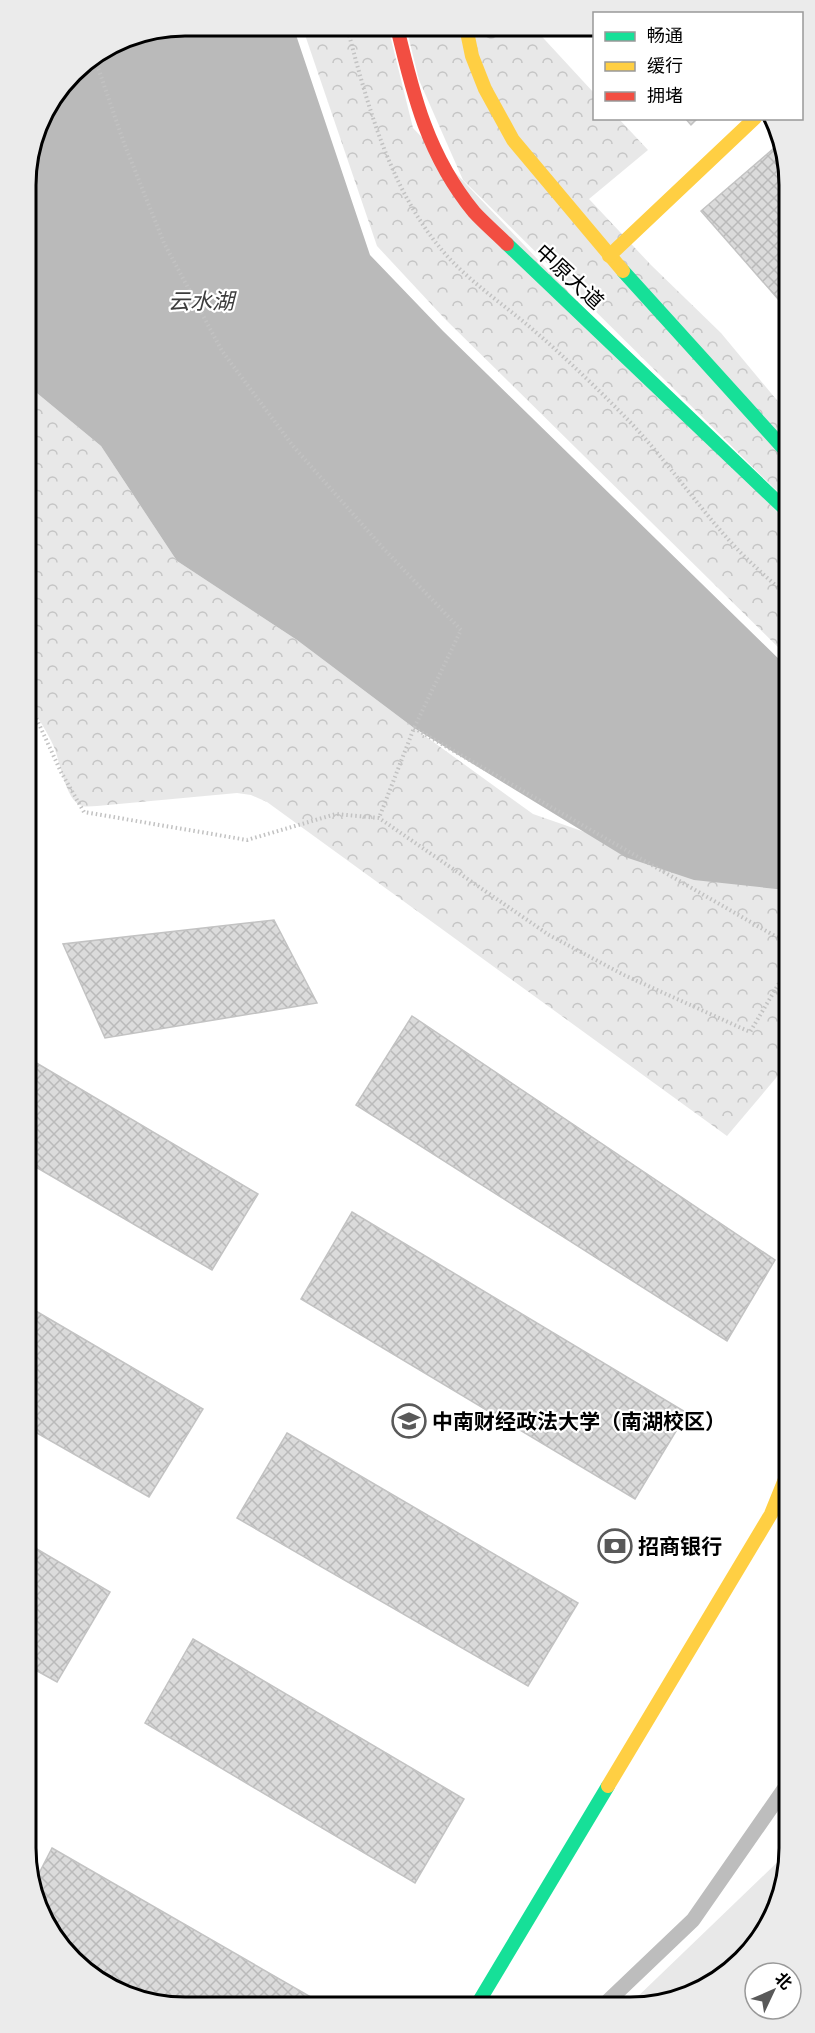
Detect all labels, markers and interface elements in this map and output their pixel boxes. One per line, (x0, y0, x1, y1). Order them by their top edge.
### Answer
legend (593, 12, 803, 120)
text: 畅通 (647, 24, 683, 47)
text: 缓行 (647, 54, 683, 77)
text: 拥堵 (647, 84, 683, 107)
street label: 中原大道 (530, 238, 610, 314)
water label: 云水湖 (168, 287, 237, 315)
school or university icon: 中南财经政法大学（南湖校区） (391, 1403, 427, 1439)
place label: 中南财经政法大学（南湖校区） (432, 1408, 726, 1434)
bank icon: 招商银行 (597, 1528, 633, 1564)
place label: 招商银行 (638, 1533, 722, 1559)
north arrow (743, 1961, 803, 2021)
text: 北 (771, 1968, 797, 1993)

